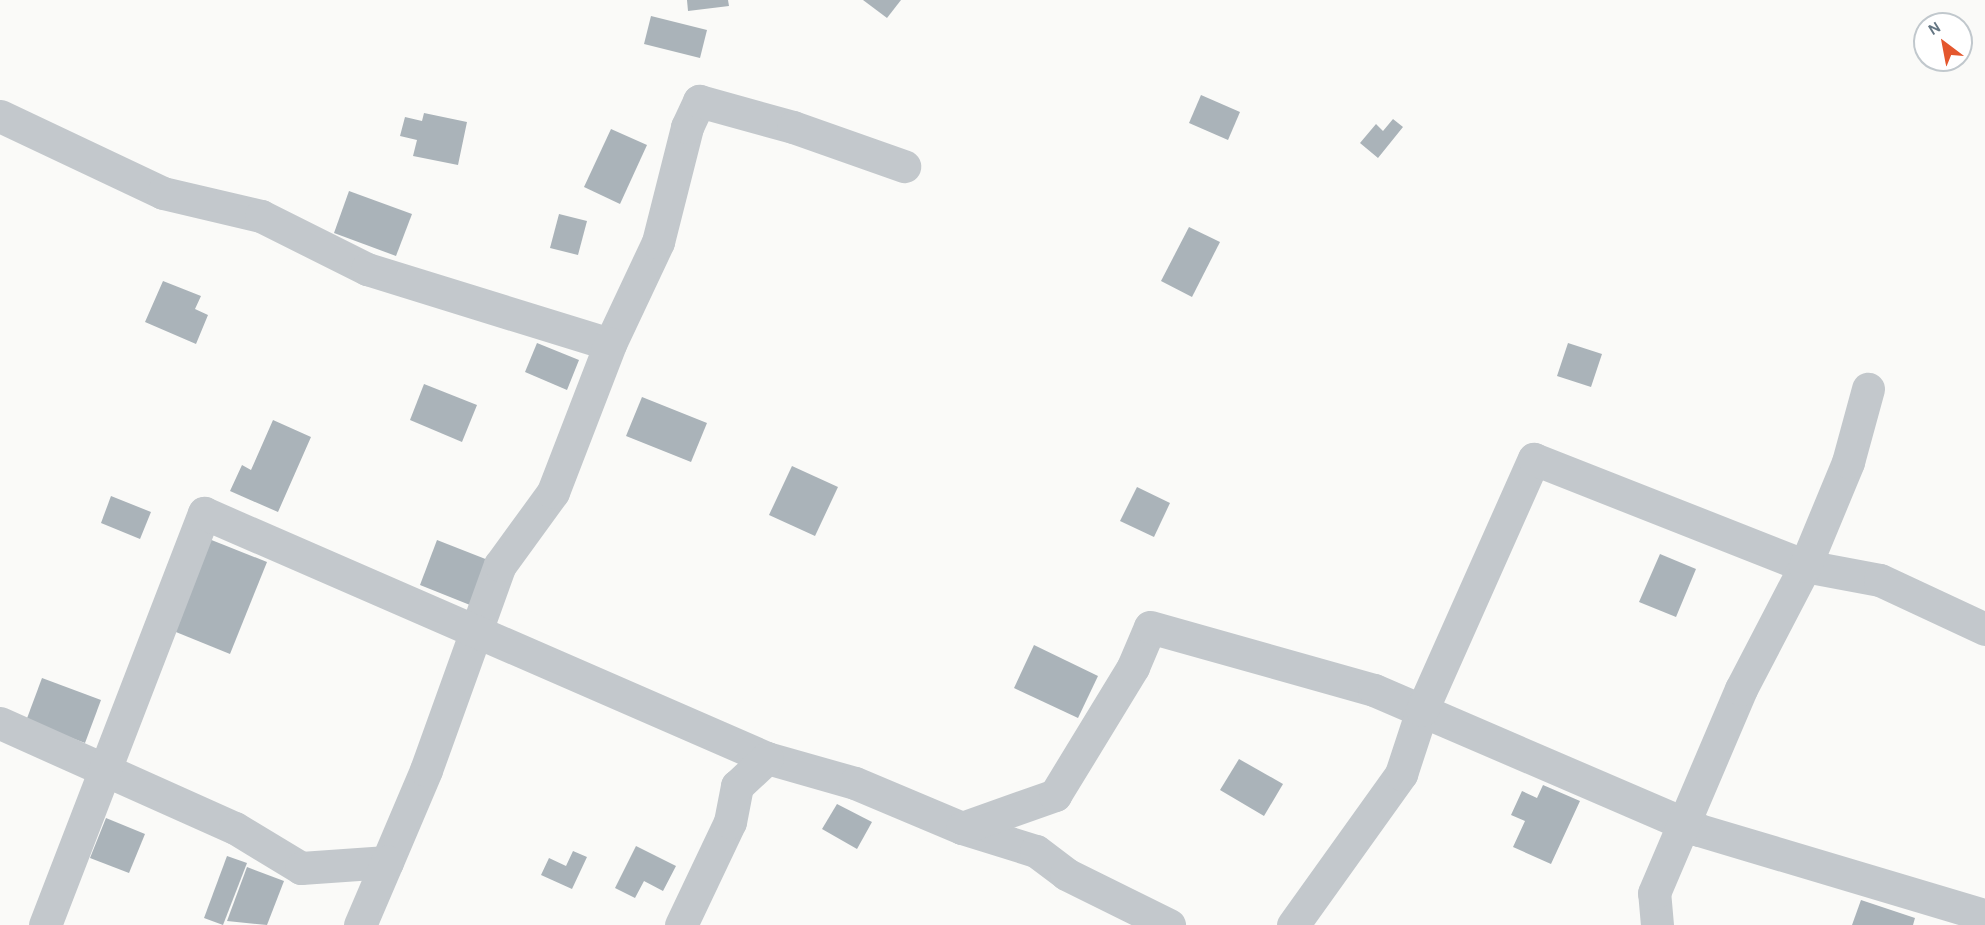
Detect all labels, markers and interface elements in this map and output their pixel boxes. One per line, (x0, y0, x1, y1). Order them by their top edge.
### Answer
north arrow (1913, 12, 1973, 72)
text: N (1924, 17, 1944, 39)

